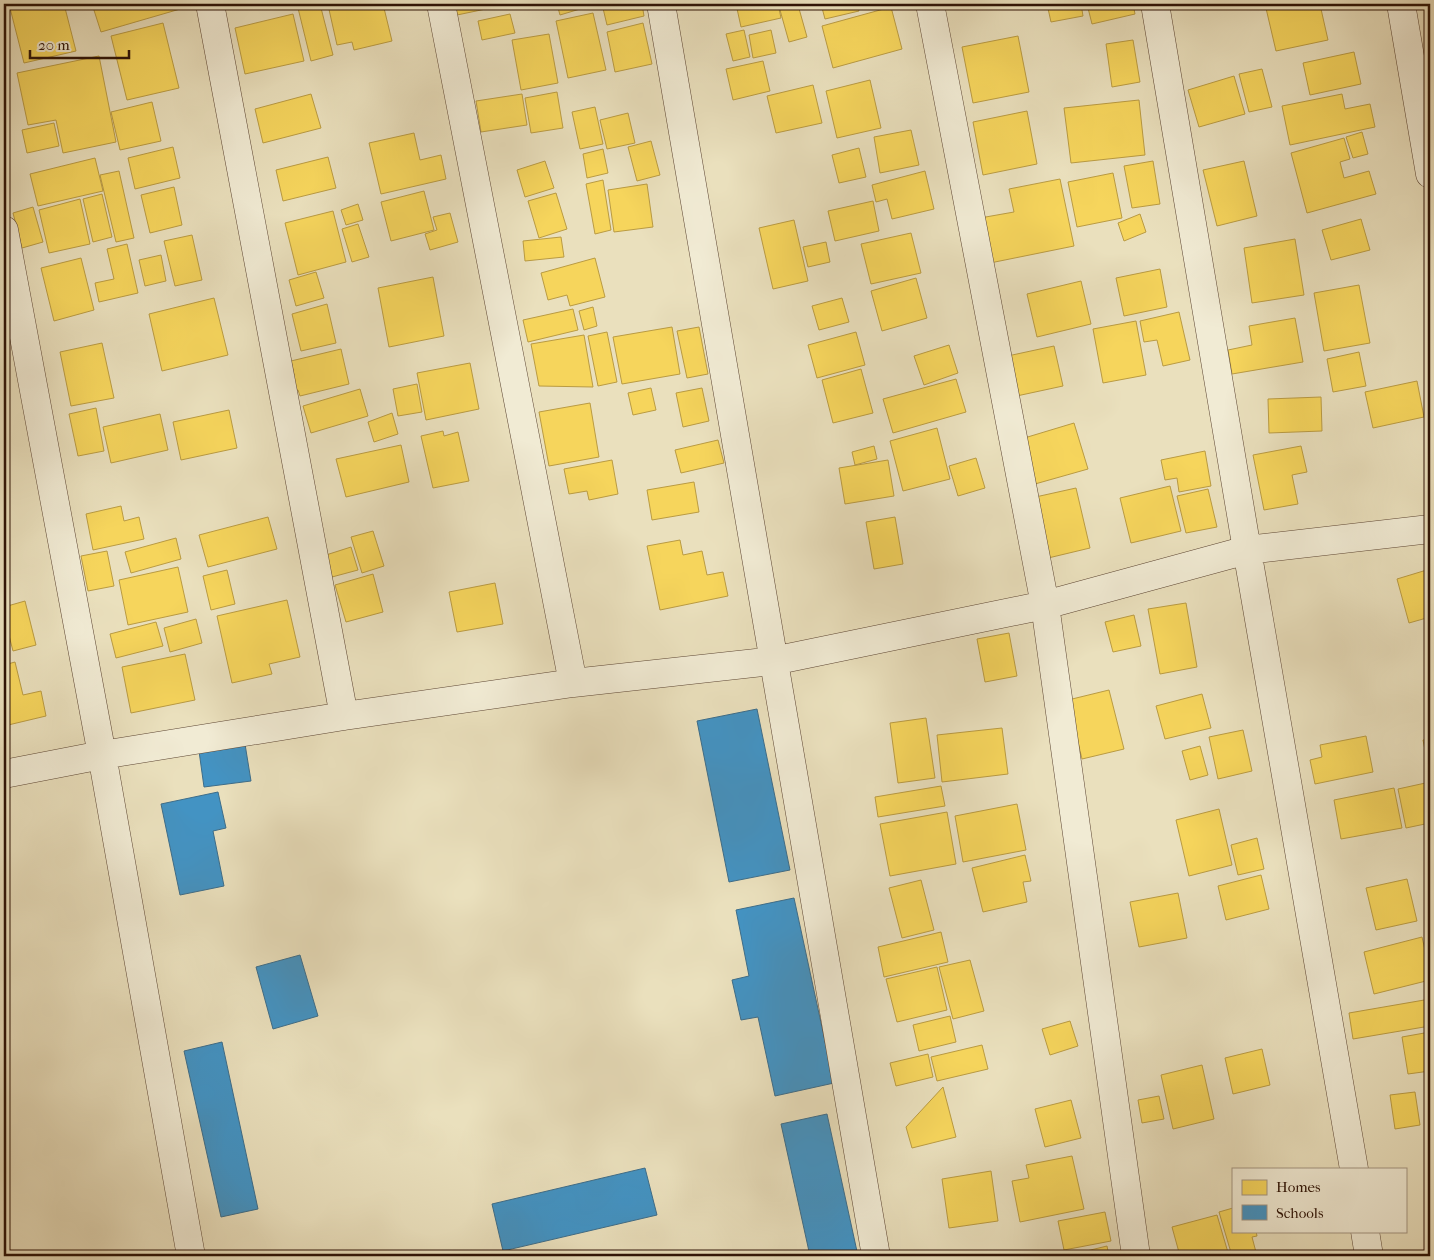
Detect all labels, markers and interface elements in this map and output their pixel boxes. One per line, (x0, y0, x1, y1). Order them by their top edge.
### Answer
scale bar (30, 28, 129, 60)
text: 20 m (38, 36, 70, 54)
legend (1232, 1168, 1406, 1232)
text: Homes (1276, 1178, 1321, 1196)
text: Schools (1276, 1204, 1324, 1222)

